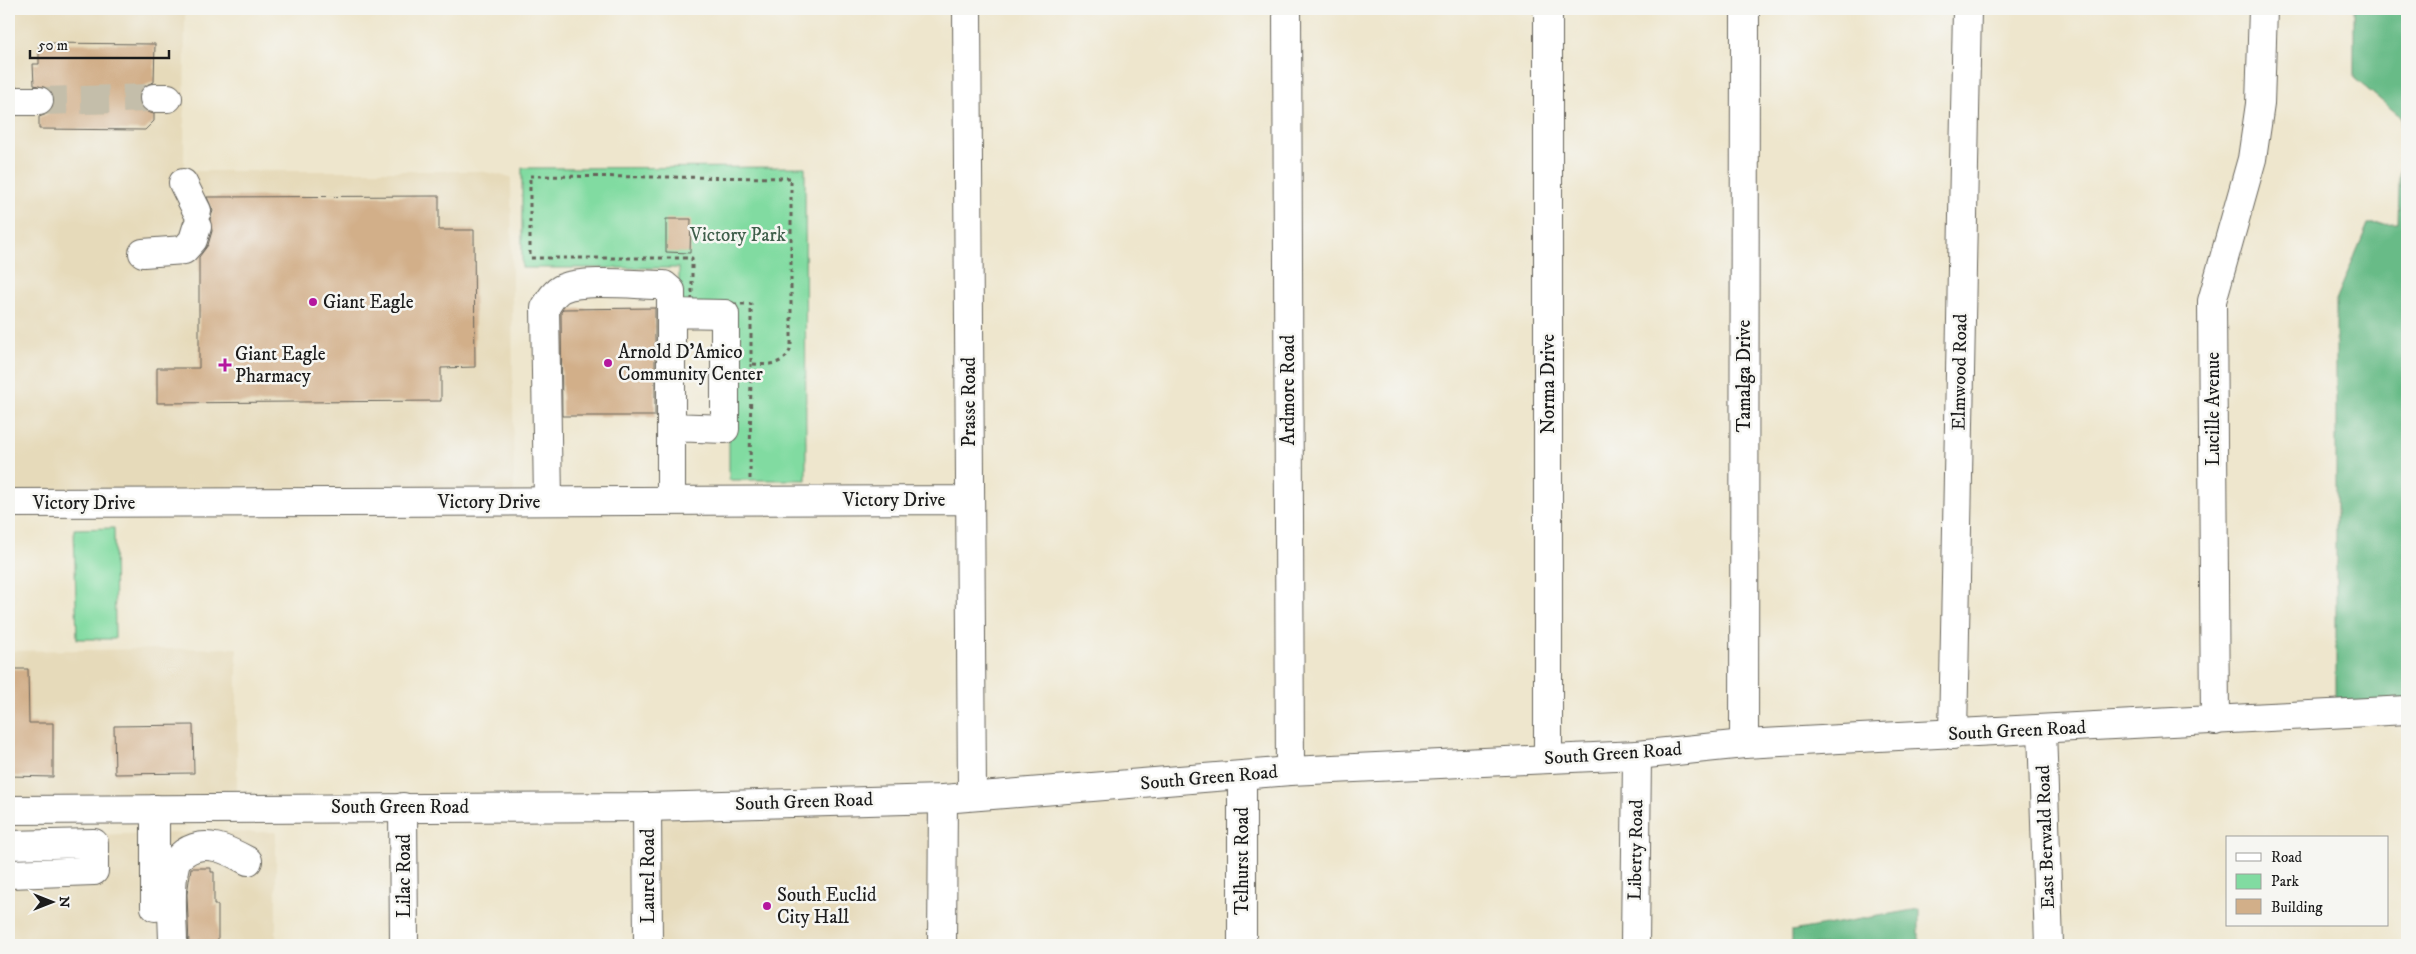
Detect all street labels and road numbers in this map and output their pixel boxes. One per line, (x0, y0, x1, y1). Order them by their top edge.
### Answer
street label: Elmwood Road (1947, 313, 1973, 431)
street label: Tamalga Drive (1733, 320, 1756, 432)
street label: Ardmore Road (1277, 334, 1300, 445)
street label: Norma Drive (1537, 334, 1560, 434)
street label: Lucille Avenue (2202, 352, 2225, 466)
street label: Prasse Road (958, 356, 981, 447)
street label: Victory Drive (842, 489, 945, 512)
street label: Victory Drive (437, 491, 540, 514)
street label: Victory Drive (32, 492, 135, 515)
street label: South Green Road (1948, 716, 2087, 746)
street label: South Green Road (1543, 738, 1683, 770)
street label: South Green Road (1139, 760, 1279, 795)
street label: East Berwald Road (2032, 764, 2060, 909)
street label: South Green Road (735, 788, 874, 816)
street label: South Green Road (331, 796, 469, 819)
street label: Liberty Road (1624, 799, 1648, 901)
street label: Telhurst Road (1231, 806, 1254, 915)
street label: Laurel Road (637, 828, 660, 924)
street label: Lilac Road (393, 834, 416, 918)

